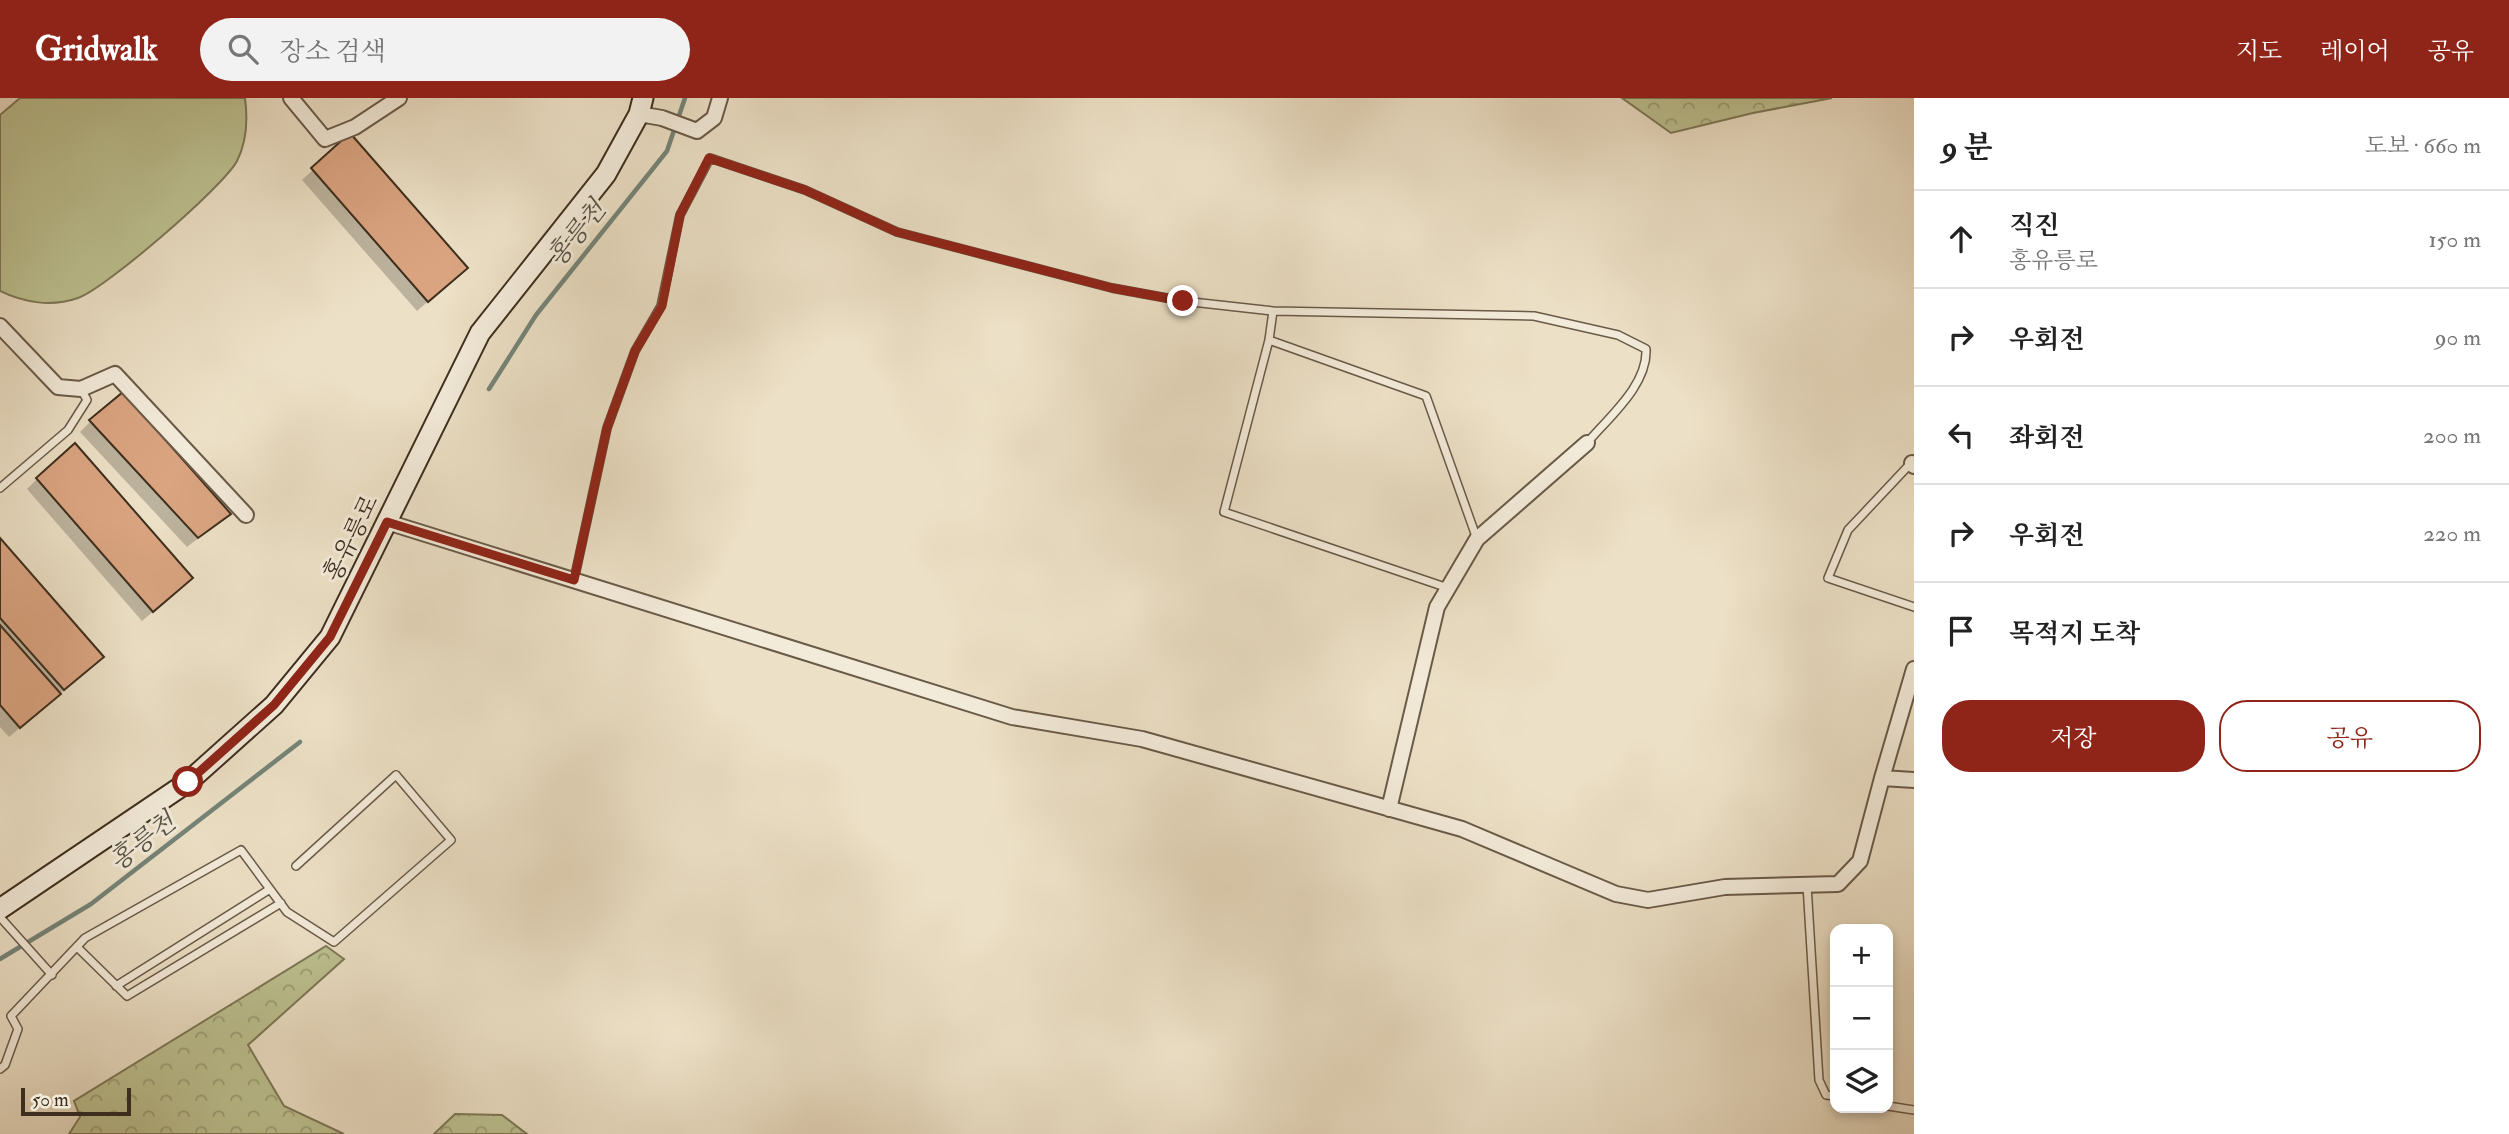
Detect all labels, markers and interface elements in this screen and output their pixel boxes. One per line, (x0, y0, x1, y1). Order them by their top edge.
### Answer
search box (200, 18, 690, 81)
text: Gridwalk (35, 29, 158, 70)
icon: search (224, 30, 262, 68)
text: 장소 검색 (280, 36, 386, 68)
text: 지도 (2236, 36, 2282, 67)
text: 레이어 (2320, 36, 2390, 67)
text: 공유 (2428, 36, 2474, 67)
text: 9 분 (1942, 129, 1993, 166)
text: 도보 · 660 m (2365, 131, 2481, 160)
water label: 홍릉천 (541, 193, 614, 273)
text: 직진 (2009, 210, 2059, 242)
icon: ahead (1942, 220, 1980, 258)
text: 150 m (2428, 225, 2481, 254)
text: 홍유릉로 (2009, 246, 2098, 275)
route end (1167, 285, 1198, 316)
icon: right (1942, 318, 1980, 356)
text: 90 m (2435, 323, 2481, 352)
text: 우회전 (2009, 324, 2084, 356)
icon: left (1942, 416, 1980, 454)
text: 200 m (2423, 421, 2481, 450)
text: 좌회전 (2009, 422, 2084, 454)
street label: 홍유릉로 (317, 490, 386, 587)
icon: right (1942, 514, 1980, 552)
text: 220 m (2423, 519, 2481, 548)
text: 우회전 (2009, 520, 2084, 552)
icon: arrive (1942, 612, 1980, 650)
text: 목적지 도착 (2009, 618, 2140, 650)
button: 저장 (1942, 700, 2205, 772)
button: 공유 (2219, 700, 2481, 772)
route start (172, 766, 203, 797)
water label: 홍릉천 (103, 805, 184, 878)
map controls (1830, 924, 1893, 1113)
button: + (1830, 924, 1893, 987)
button: − (1830, 987, 1893, 1050)
button: layers (1830, 1050, 1893, 1113)
scale bar (21, 1085, 131, 1117)
text: 50 m (32, 1088, 69, 1112)

